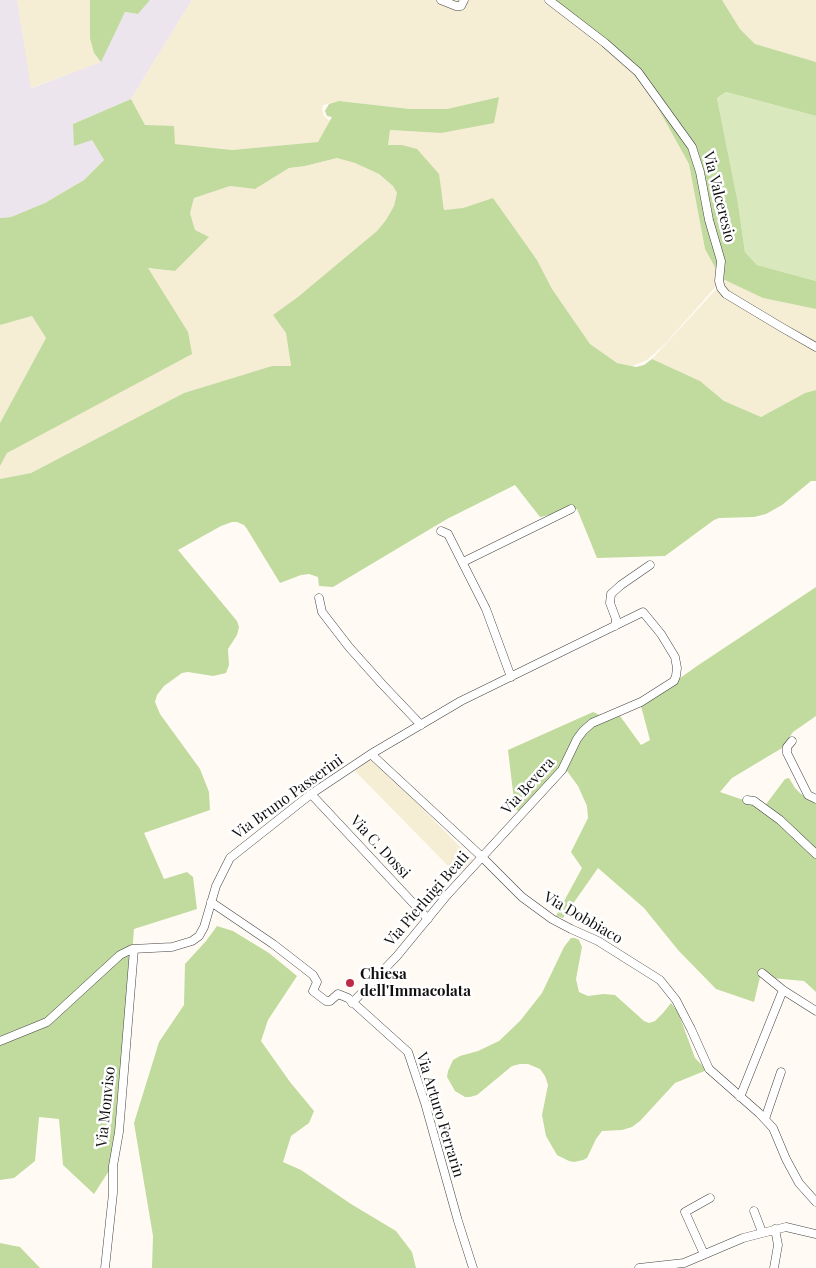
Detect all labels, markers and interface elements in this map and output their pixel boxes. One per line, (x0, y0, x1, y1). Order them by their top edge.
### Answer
street label: Via Valceresio (699, 150, 739, 244)
street label: Via Bruno Passerini (229, 751, 347, 843)
street label: Via Bevera (498, 754, 558, 818)
street label: Via C. Dossi (346, 812, 414, 882)
street label: Via Pierluigi Beati (381, 848, 473, 950)
street label: Via Dobbiaco (540, 888, 626, 948)
place label: Chiesa dell'Immacolata (360, 965, 471, 1000)
marker: Chiesa dell'Immacolata (344, 977, 356, 989)
street label: Via Arturo Ferrarin (412, 1050, 468, 1180)
street label: Via Monviso (93, 1066, 119, 1148)

